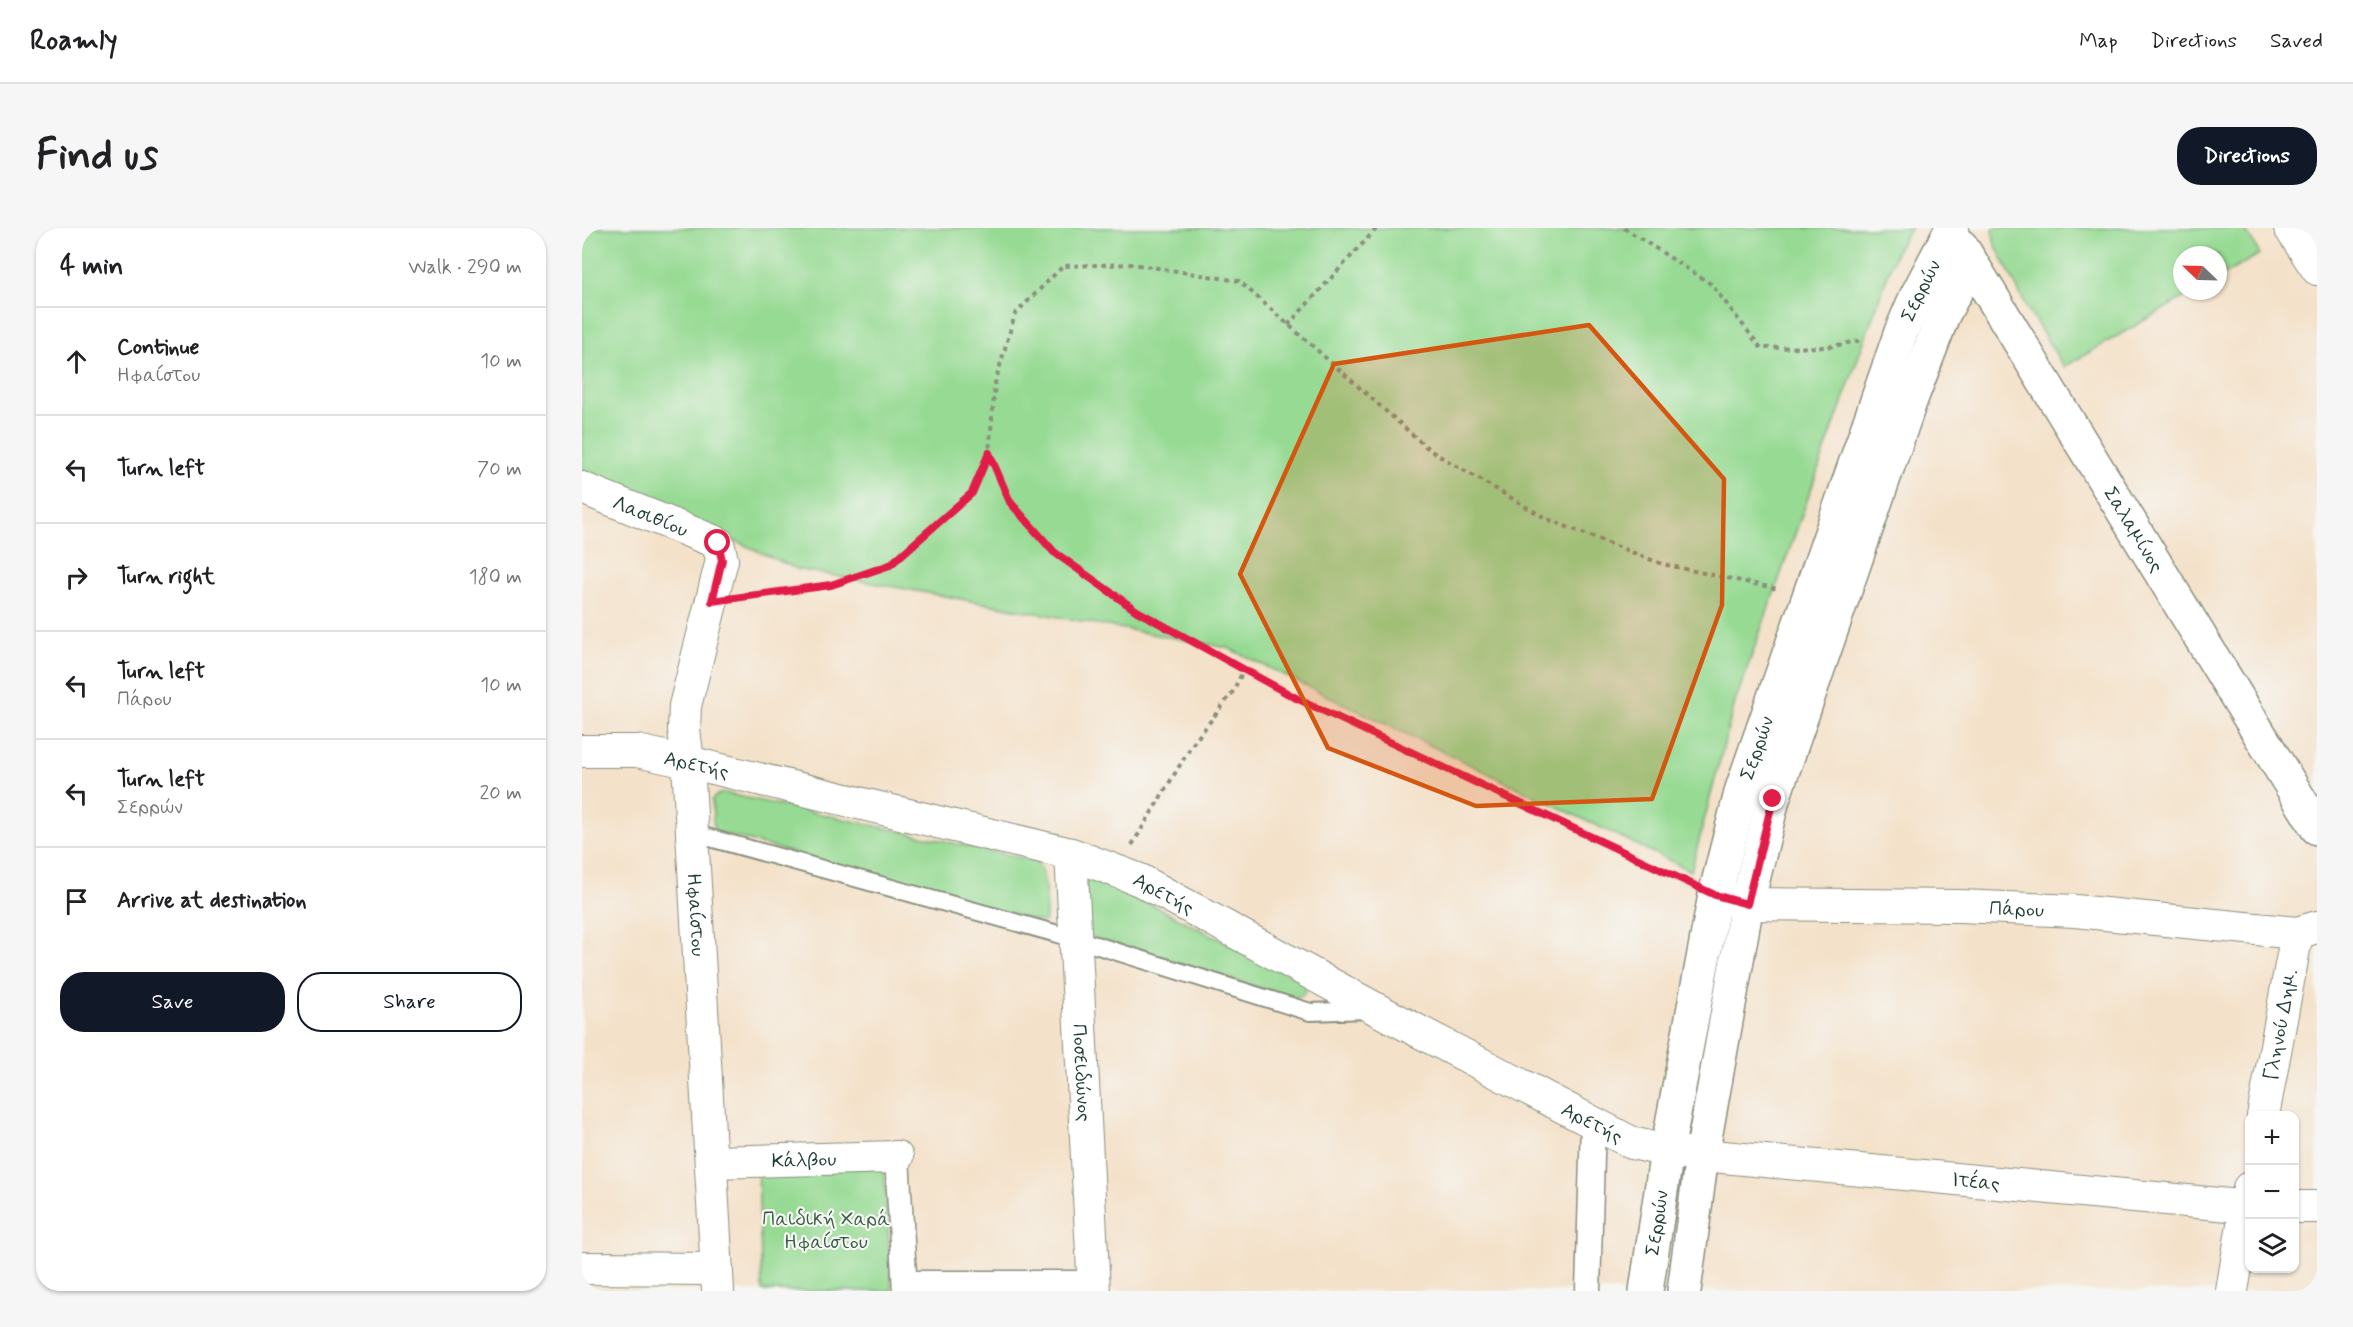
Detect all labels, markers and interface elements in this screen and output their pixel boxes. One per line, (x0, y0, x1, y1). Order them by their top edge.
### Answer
text: Roamly (30, 23, 118, 60)
text: Map (2079, 27, 2118, 55)
text: Directions (2151, 27, 2237, 55)
text: Saved (2270, 27, 2323, 55)
button: Directions (2177, 127, 2317, 185)
text: Find us (36, 129, 158, 184)
north arrow (2173, 246, 2227, 300)
text: 4 min (60, 250, 123, 284)
text: Walk · 290 m (408, 254, 522, 281)
street label: Σερρών (1895, 255, 1948, 326)
text: Continue (117, 334, 199, 362)
icon: ahead (60, 345, 93, 378)
text: 10 m (480, 348, 522, 375)
text: Ηφαίστου (117, 362, 200, 389)
icon: left (60, 453, 93, 486)
text: Turn left (117, 455, 205, 483)
text: 70 m (477, 456, 522, 483)
street label: Σαλαμίνος (2096, 482, 2170, 578)
street label: Λασιθίου (608, 490, 692, 544)
route start (704, 529, 730, 555)
icon: right (60, 561, 93, 594)
text: Turn right (117, 563, 215, 591)
text: 180 m (469, 564, 522, 591)
text: Turn left (117, 658, 205, 686)
icon: left (60, 669, 93, 702)
text: 10 m (480, 672, 522, 699)
text: Πάρου (117, 686, 172, 713)
street label: Σερρών (1734, 713, 1781, 784)
street label: Αρετής (661, 745, 732, 786)
text: Turn left (117, 766, 205, 794)
icon: left (60, 777, 93, 810)
text: 20 m (479, 780, 522, 807)
route end (1759, 785, 1785, 811)
text: Σερρών (117, 794, 183, 821)
street label: Αρετής (1128, 867, 1199, 922)
street label: Ηφαίστου (679, 872, 711, 957)
icon: arrive (60, 885, 93, 918)
text: Arrive at destination (117, 887, 307, 915)
street label: Πάρου (1989, 895, 2045, 925)
street label: Γληνού Δημ. (2258, 967, 2305, 1083)
button: Save (60, 972, 285, 1032)
button: Share (297, 972, 522, 1032)
street label: Ποσειδώνος (1065, 1023, 1097, 1123)
street label: Αρετής (1556, 1096, 1627, 1151)
map controls (2245, 1111, 2299, 1273)
button: + (2245, 1111, 2299, 1165)
street label: Κάλβου (771, 1147, 837, 1175)
button: − (2245, 1165, 2299, 1219)
street label: Ιτέας (1951, 1167, 2001, 1198)
street label: Σερρών (1639, 1188, 1676, 1258)
park label: Παιδική Χαρά Ηφαίστου (762, 1206, 890, 1256)
button: layers (2245, 1219, 2299, 1273)

